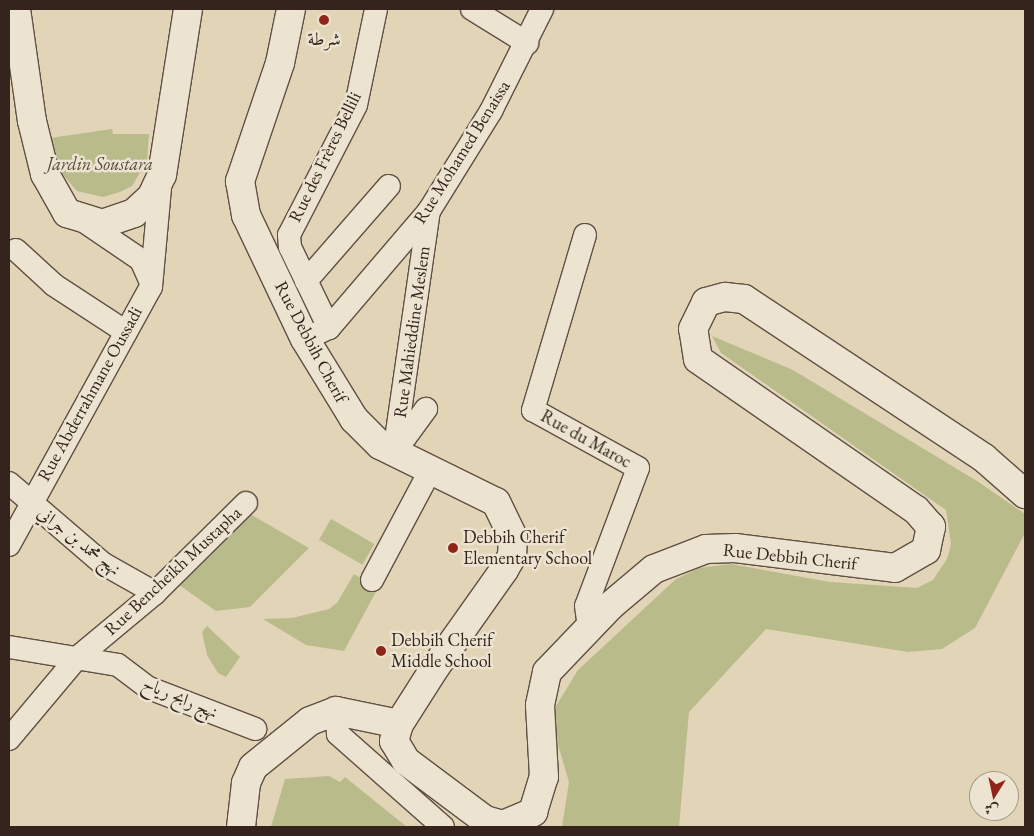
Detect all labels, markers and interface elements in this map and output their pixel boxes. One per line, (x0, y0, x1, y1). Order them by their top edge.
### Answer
marker: شرطة (318, 14, 330, 26)
place label: شرطة (307, 28, 341, 50)
street label: Rue Mohamed Benaissa (409, 76, 515, 228)
street label: Rue des Frères Bellili (284, 88, 366, 226)
park label: Jardin Soustara (47, 153, 153, 175)
street label: Rue Mahieddine Meslem (389, 245, 435, 419)
street label: Rue Debbih Cherif (270, 278, 352, 406)
street label: Rue Abderrahmane Oussadi (33, 303, 147, 485)
street label: Rue du Maroc (537, 405, 635, 473)
street label: نهج محمد بن جراني (33, 502, 125, 580)
street label: Rue Bencheikh Mustapha (100, 502, 246, 640)
place label: Debbih Cherif Elementary School (463, 527, 592, 570)
street label: Rue Debbih Cherif (722, 539, 858, 575)
marker: Debbih Cherif Elementary School (447, 542, 459, 554)
place label: Debbih Cherif Middle School (391, 630, 493, 672)
marker: Debbih Cherif Middle School (375, 645, 387, 657)
street label: نهج رابح رياح (139, 672, 221, 724)
north arrow (969, 771, 1019, 821)
text: ش (983, 800, 1000, 820)

